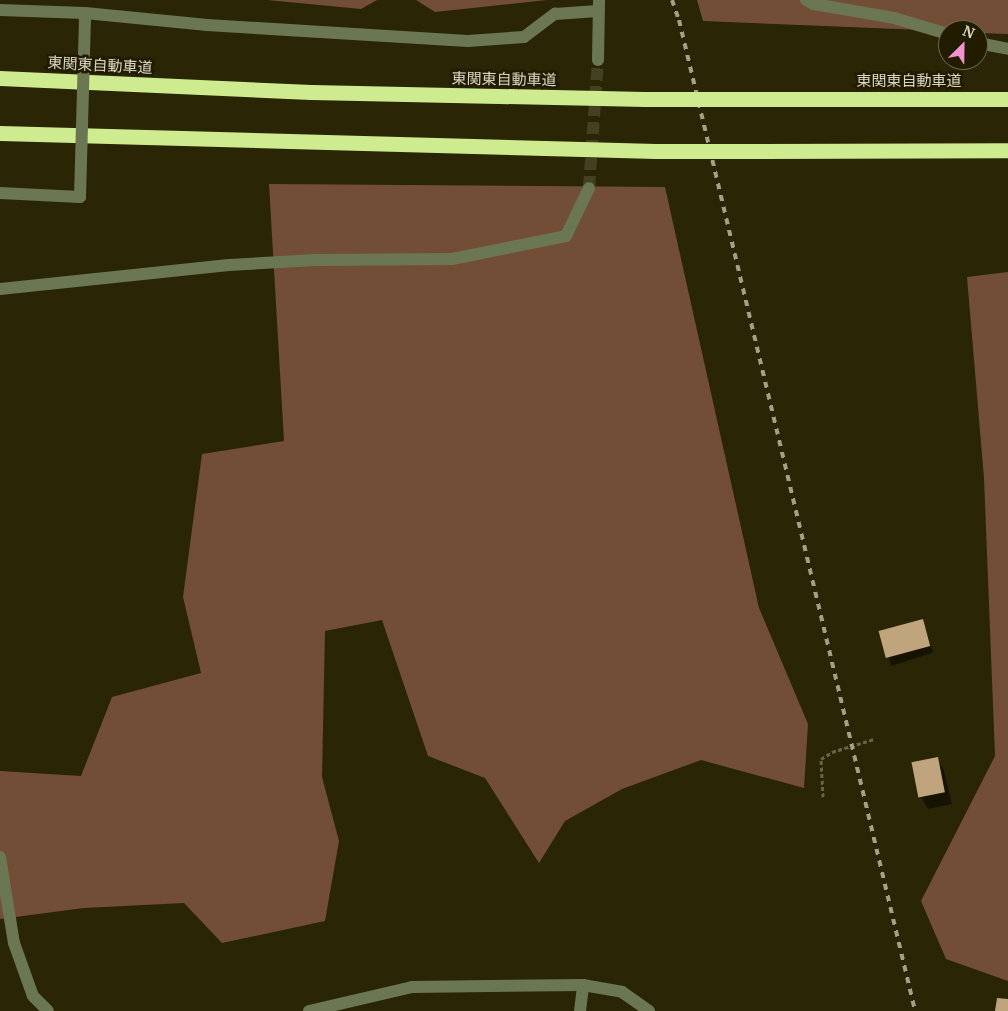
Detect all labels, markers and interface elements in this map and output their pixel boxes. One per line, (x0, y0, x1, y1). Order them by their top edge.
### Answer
north arrow (938, 20, 988, 70)
text: N (960, 22, 977, 43)
street label: 東関東自動車道 (47, 53, 153, 77)
street label: 東関東自動車道 (451, 69, 557, 89)
street label: 東関東自動車道 (857, 72, 961, 90)

